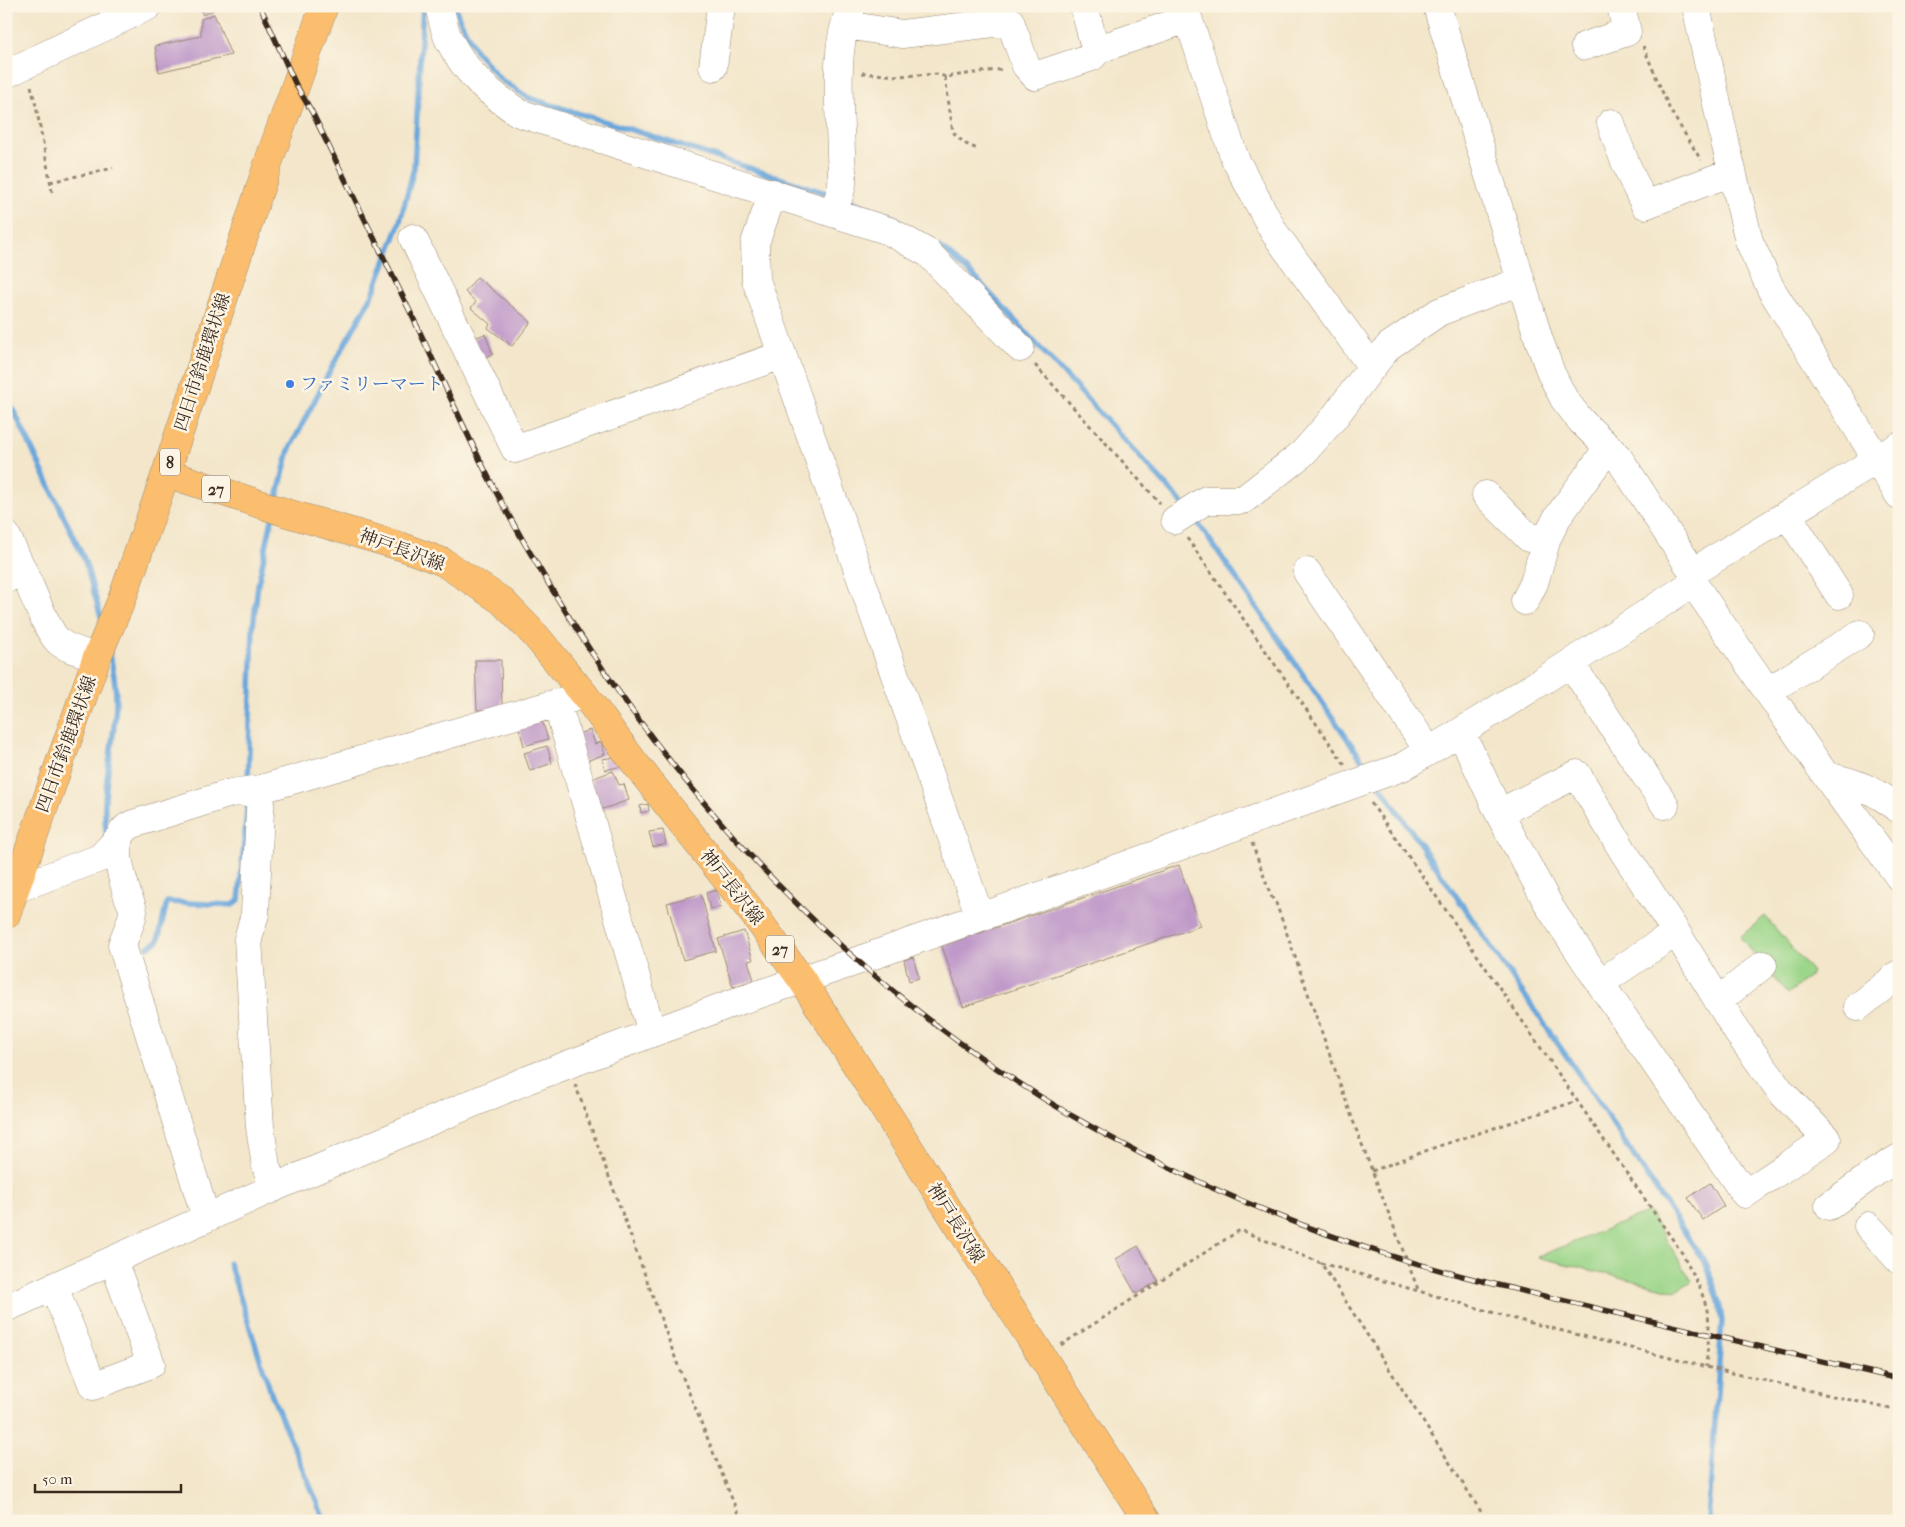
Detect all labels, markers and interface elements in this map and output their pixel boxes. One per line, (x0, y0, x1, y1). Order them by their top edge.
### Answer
street label: 四日市鈴鹿環状線 (170, 290, 235, 434)
place label: ファミリーマート (300, 374, 444, 395)
marker: ファミリーマート (284, 378, 296, 390)
road number: 8 (160, 448, 180, 476)
road number: 27 (202, 476, 230, 502)
street label: 神戸長沢線 (356, 525, 448, 576)
street label: 四日市鈴鹿環状線 (32, 673, 101, 815)
street label: 神戸長沢線 (696, 845, 768, 929)
road number: 27 (766, 936, 794, 962)
street label: 神戸長沢線 (923, 1180, 988, 1267)
scale bar (35, 1462, 181, 1494)
text: 50 m (42, 1470, 73, 1488)

